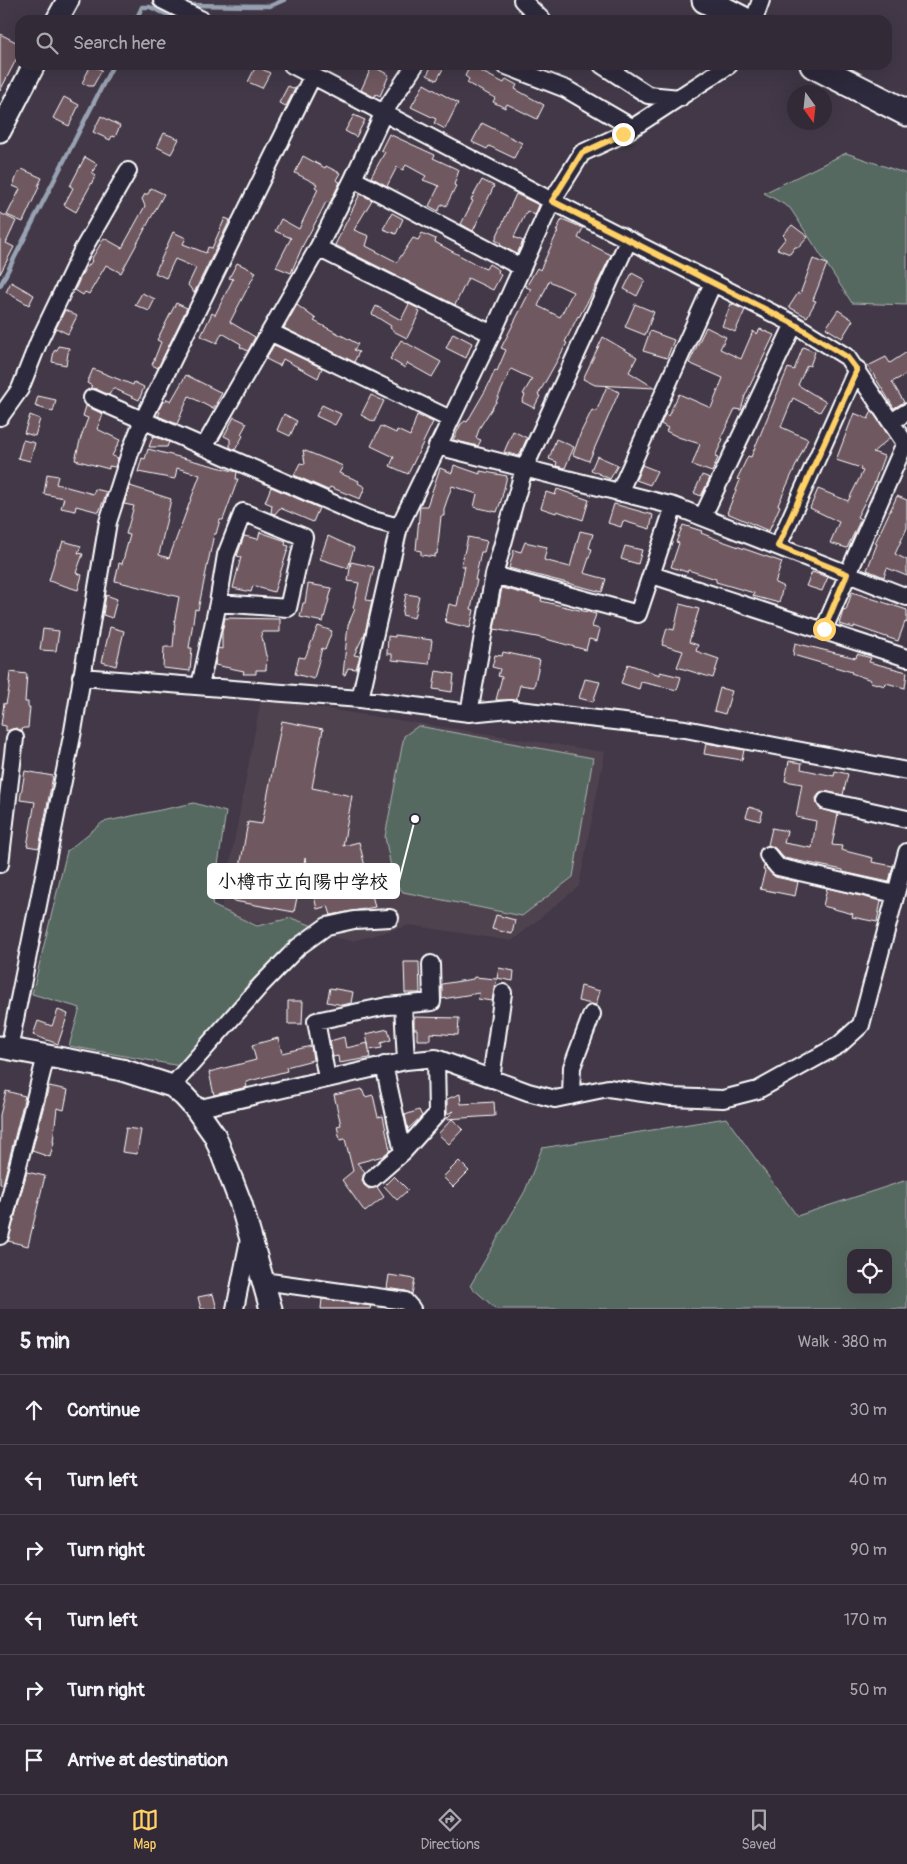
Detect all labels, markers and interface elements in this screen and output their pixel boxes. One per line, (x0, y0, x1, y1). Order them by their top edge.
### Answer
search box (15, 15, 892, 70)
icon: search (33, 29, 61, 57)
text: Search here (73, 31, 166, 55)
north arrow (787, 85, 832, 130)
route end (612, 123, 635, 146)
route start (813, 618, 836, 641)
callout: 小樽市立向陽中学校 (208, 864, 399, 898)
text: 小樽市立向陽中学校 (217, 870, 389, 894)
map controls (847, 1249, 892, 1294)
button: locate (847, 1249, 892, 1294)
text: 5 min (20, 1328, 70, 1355)
text: Walk · 380 m (798, 1332, 887, 1352)
icon: ahead (20, 1396, 48, 1424)
text: Continue (67, 1398, 140, 1422)
text: 30 m (849, 1400, 887, 1420)
icon: left (20, 1466, 48, 1494)
text: Turn left (67, 1468, 137, 1492)
text: 40 m (849, 1470, 887, 1490)
icon: right (20, 1536, 48, 1564)
text: Turn right (67, 1538, 145, 1562)
text: 90 m (850, 1540, 887, 1560)
icon: left (20, 1606, 48, 1634)
text: Turn left (67, 1608, 137, 1632)
text: 170 m (844, 1610, 887, 1630)
icon: right (20, 1676, 48, 1704)
text: Turn right (67, 1678, 145, 1702)
text: 50 m (850, 1680, 887, 1700)
icon: arrive (20, 1746, 48, 1774)
text: Arrive at destination (67, 1748, 228, 1772)
tab: Map (131, 1806, 159, 1853)
tab: Directions (420, 1806, 480, 1853)
tab: Saved (741, 1806, 776, 1853)

